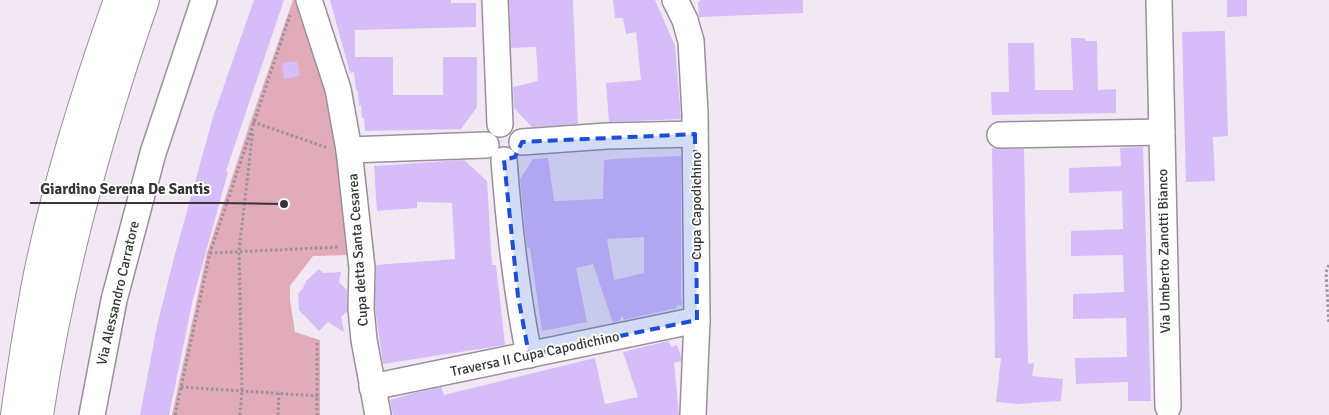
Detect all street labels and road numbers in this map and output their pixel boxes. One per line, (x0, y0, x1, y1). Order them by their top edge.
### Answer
street label: Cupa Capodichino (688, 152, 705, 260)
street label: Via Umberto Zanotti Bianco (1154, 169, 1174, 333)
street label: Cupa detta Santa Cesarea (344, 173, 372, 327)
street label: Via Alessandro Carratore (93, 219, 143, 367)
street label: Traversa II Cupa Capodichino (449, 328, 621, 380)

